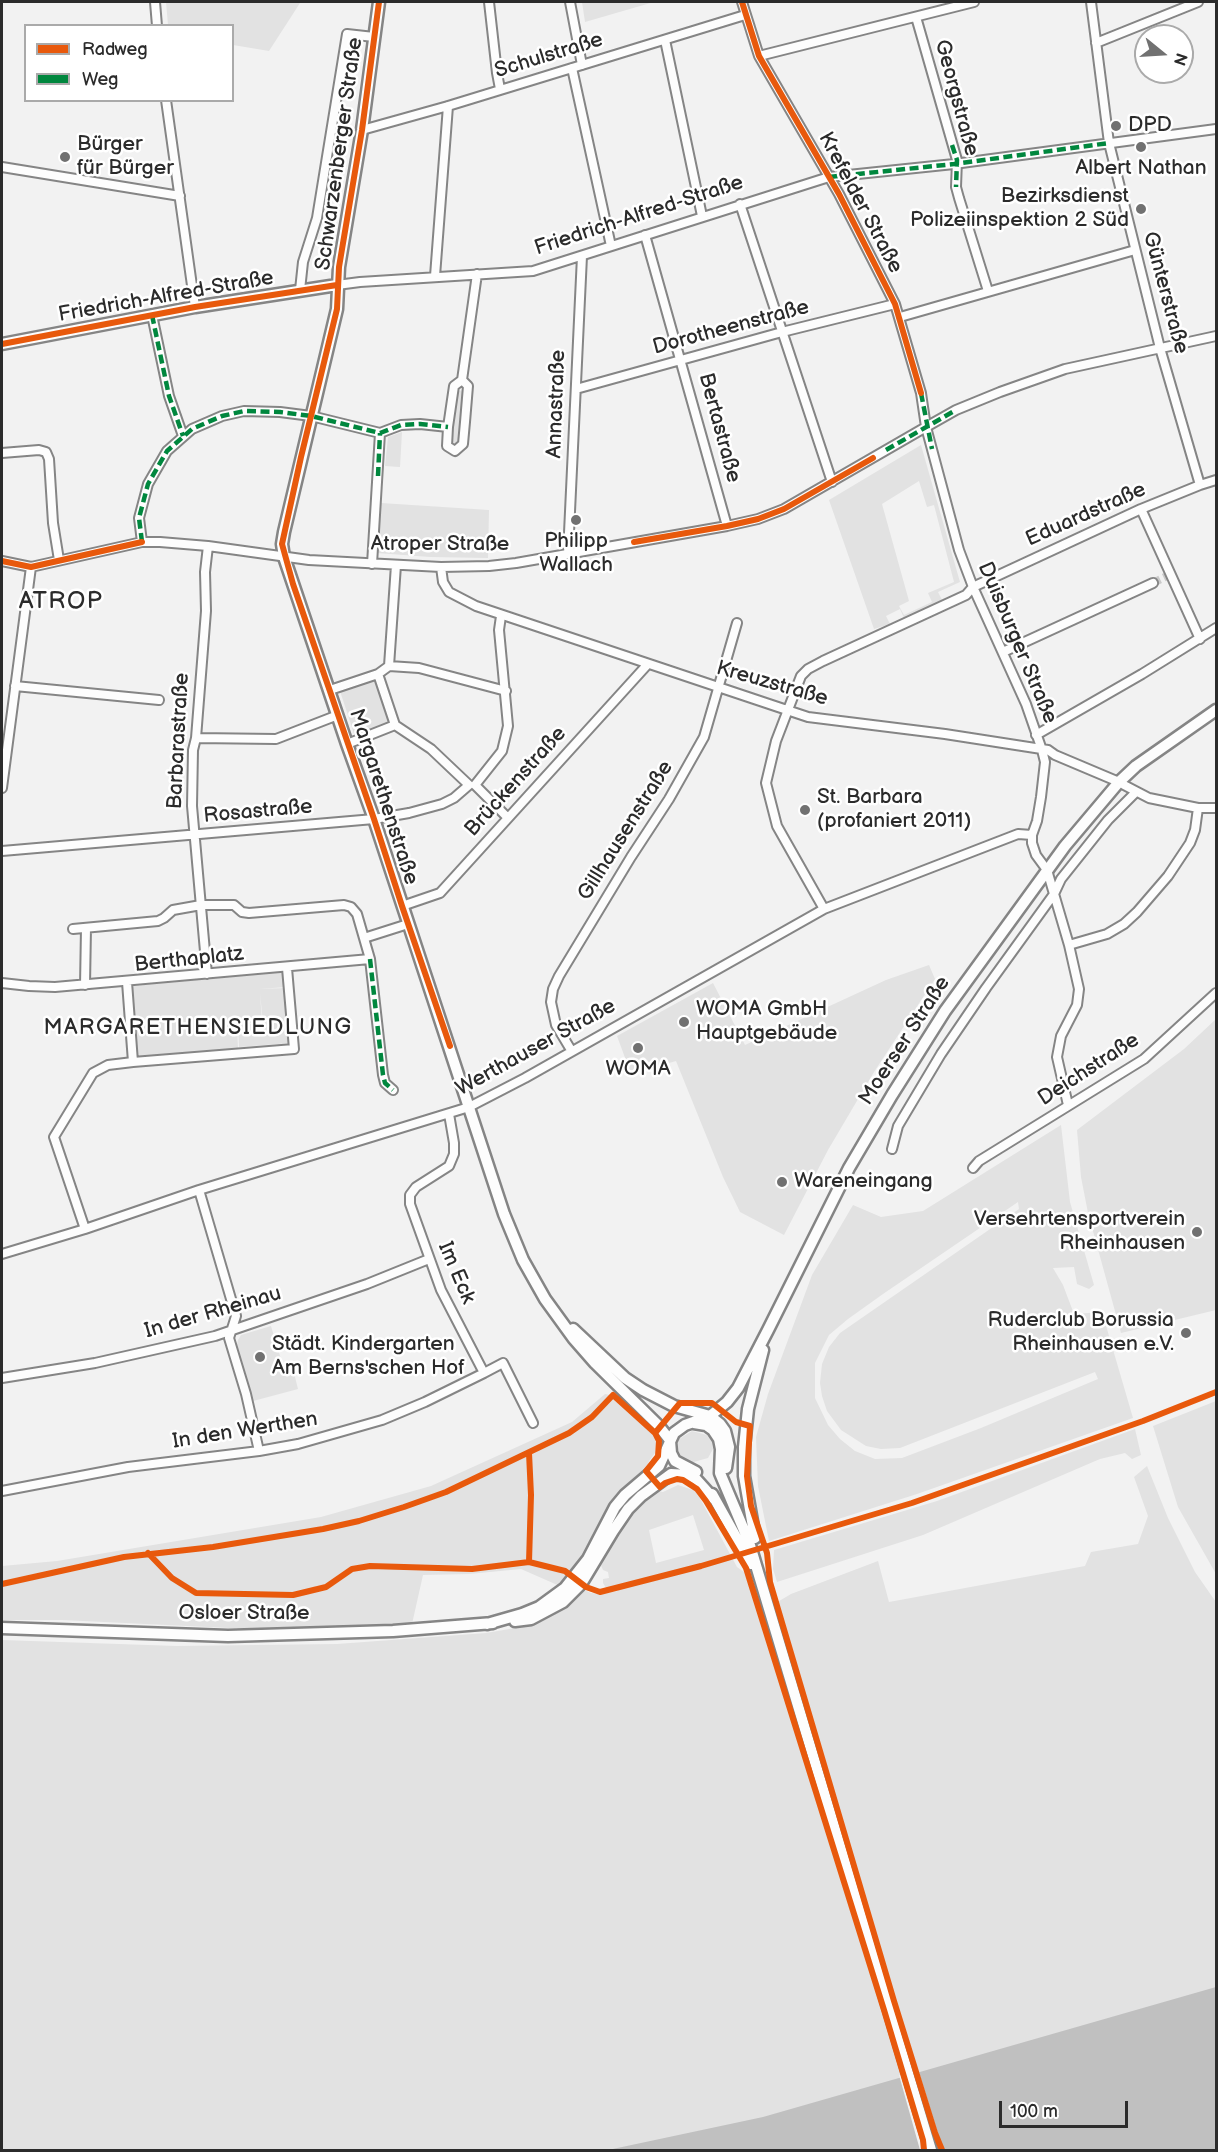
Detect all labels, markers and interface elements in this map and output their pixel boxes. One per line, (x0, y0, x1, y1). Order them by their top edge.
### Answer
legend (24, 24, 234, 102)
north arrow (1134, 24, 1194, 84)
street label: Schulstraße (492, 28, 606, 84)
street label: Schwarzenberger Straße (311, 36, 369, 272)
street label: Georgstraße (928, 37, 984, 159)
text: Radweg (82, 39, 148, 60)
text: N (1169, 50, 1191, 68)
text: Weg (82, 69, 118, 90)
place label: DPD (1128, 113, 1172, 139)
marker: DPD (1109, 119, 1123, 133)
street label: Krefelder Straße (812, 128, 908, 278)
place label: Bürger für Bürger (77, 132, 174, 182)
marker: Albert Nathan (1134, 140, 1148, 154)
marker: Bürger für Bürger (58, 150, 72, 164)
place label: Albert Nathan (1075, 156, 1207, 182)
street label: Friedrich-Alfred-Straße (531, 170, 747, 262)
place label: Bezirksdienst Polizeiinspektion 2 Süd (910, 184, 1129, 234)
marker: Bezirksdienst Polizeiinspektion 2 Süd (1134, 202, 1148, 216)
street label: Günterstraße (1137, 229, 1193, 357)
street label: Friedrich-Alfred-Straße (56, 266, 276, 328)
street label: Dorotheenstraße (650, 295, 812, 361)
street label: Annastraße (543, 349, 571, 459)
street label: Bertastraße (692, 370, 746, 486)
street label: Eduardstraße (1022, 477, 1150, 553)
marker: Philipp Wallach (569, 513, 583, 527)
place label: Philipp Wallach (539, 529, 613, 579)
street label: Atroper Straße (371, 532, 509, 558)
street label: Duisburger Straße (972, 558, 1062, 728)
district label: ATROP (19, 588, 103, 616)
street label: Kreuzstraße (713, 656, 831, 712)
street label: Barbarastraße (163, 672, 195, 810)
street label: Margarethenstraße (343, 706, 423, 888)
street label: Brückenstraße (460, 722, 572, 842)
street label: Gillhausenstraße (573, 756, 679, 906)
place label: St. Barbara (profaniert 2011) (817, 785, 971, 835)
street label: Rosastraße (203, 795, 313, 829)
marker: St. Barbara (profaniert 2011) (798, 803, 812, 817)
street label: Berthaplatz (133, 942, 245, 978)
street label: Moerser Straße (854, 972, 956, 1110)
street label: Werthauser Straße (452, 994, 620, 1102)
place label: WOMA GmbH Hauptgebäude (696, 997, 837, 1047)
district label: MARGARETHENSIEDLUNG (43, 1015, 353, 1041)
marker: WOMA GmbH Hauptgebäude (677, 1015, 691, 1029)
street label: Deichstraße (1034, 1028, 1144, 1112)
marker: WOMA (631, 1041, 645, 1055)
place label: WOMA (605, 1057, 671, 1083)
place label: Wareneingang (794, 1169, 933, 1195)
marker: Wareneingang (775, 1175, 789, 1189)
place label: Versehrtensportverein Rheinhausen (974, 1207, 1185, 1257)
marker: Versehrtensportverein Rheinhausen (1190, 1225, 1204, 1239)
street label: Im Eck (432, 1238, 480, 1308)
street label: In der Rheinau (142, 1281, 284, 1345)
place label: Ruderclub Borussia Rheinhausen e.V. (987, 1308, 1174, 1358)
marker: Ruderclub Borussia Rheinhausen e.V. (1179, 1326, 1193, 1340)
place label: Städt. Kindergarten Am Berns'schen Hof (272, 1332, 465, 1382)
marker: Städt. Kindergarten Am Berns'schen Hof (253, 1350, 267, 1364)
street label: In den Werthen (171, 1407, 319, 1455)
street label: Osloer Straße (179, 1601, 309, 1627)
scale bar (1002, 2089, 1131, 2127)
text: 100 m (1010, 2101, 1058, 2122)

